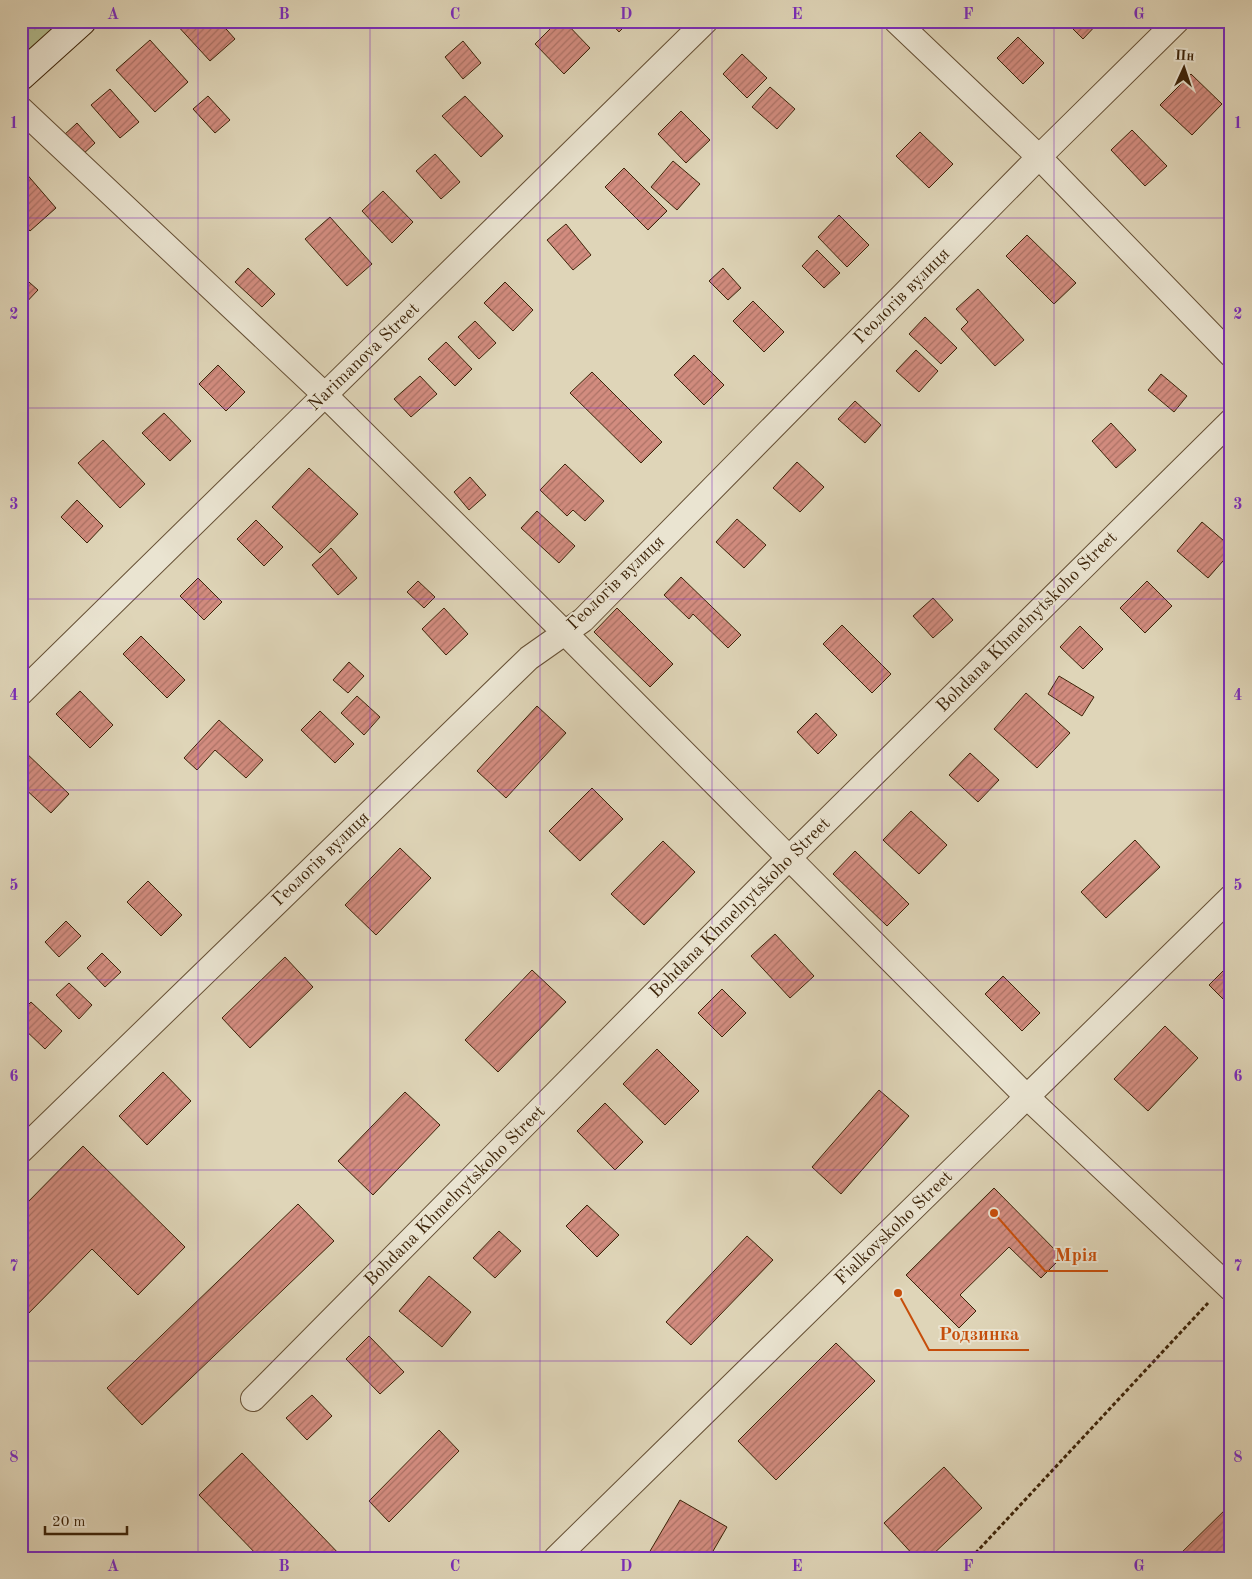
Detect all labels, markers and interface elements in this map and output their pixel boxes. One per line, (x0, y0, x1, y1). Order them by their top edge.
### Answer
text: A (107, 7, 119, 23)
text: B (278, 7, 290, 23)
text: C (450, 7, 460, 23)
text: D (620, 7, 632, 23)
text: E (791, 7, 803, 23)
text: F (963, 7, 974, 23)
text: G (1133, 7, 1145, 23)
north arrow (1160, 42, 1210, 92)
text: Пн (1175, 49, 1195, 64)
text: 1 (9, 116, 19, 132)
text: 1 (1233, 116, 1243, 132)
street label: Геологів вулиця (851, 245, 953, 347)
street label: Narimanova Street (305, 300, 423, 414)
text: 2 (9, 307, 19, 323)
text: 2 (1233, 307, 1243, 323)
text: 3 (9, 497, 19, 513)
text: 3 (1233, 497, 1243, 513)
street label: Bohdana Khmelnytskoho Street (933, 528, 1121, 716)
street label: Геологів вулиця (564, 532, 668, 634)
text: 4 (9, 688, 19, 704)
text: 4 (1233, 688, 1243, 704)
street label: Геологів вулиця (269, 808, 373, 910)
street label: Bohdana Khmelnytskoho Street (646, 814, 834, 1002)
text: 5 (9, 878, 19, 894)
text: 5 (1233, 878, 1243, 894)
text: 6 (9, 1069, 19, 1085)
text: 6 (1233, 1069, 1243, 1085)
street label: Bohdana Khmelnytskoho Street (361, 1102, 549, 1290)
street label: Fialkovskoho Street (832, 1168, 956, 1288)
callout: Мрія (1045, 1237, 1108, 1271)
text: Мрія (1054, 1247, 1098, 1266)
text: 7 (9, 1259, 19, 1275)
text: 7 (1233, 1259, 1243, 1275)
callout: Родзинка (929, 1316, 1029, 1350)
text: Родзинка (939, 1326, 1020, 1345)
text: 8 (9, 1450, 19, 1466)
text: 8 (1233, 1450, 1243, 1466)
scale bar (45, 1504, 128, 1536)
text: 20 m (52, 1515, 86, 1530)
text: A (107, 1559, 119, 1575)
text: B (278, 1559, 290, 1575)
text: C (450, 1559, 460, 1575)
text: D (620, 1559, 632, 1575)
text: E (791, 1559, 803, 1575)
text: F (963, 1559, 974, 1575)
text: G (1133, 1559, 1145, 1575)

